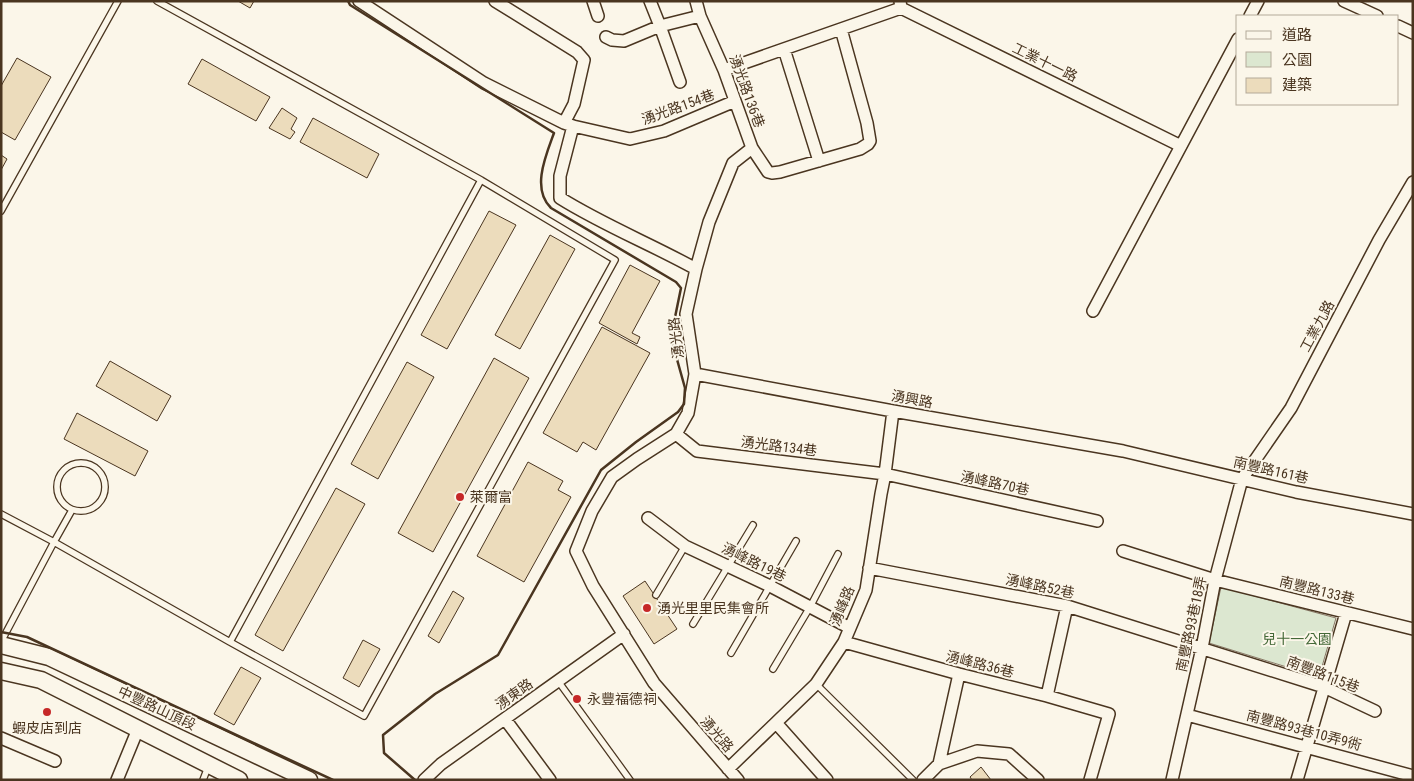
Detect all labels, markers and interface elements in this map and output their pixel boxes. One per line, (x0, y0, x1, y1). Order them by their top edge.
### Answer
legend (1236, 15, 1399, 105)
text: 道路 (1282, 26, 1312, 44)
street label: 工業十一路 (1010, 39, 1080, 85)
text: 公園 (1282, 51, 1312, 69)
street label: 湧光路136巷 (726, 52, 768, 130)
text: 建築 (1282, 76, 1312, 94)
street label: 湧光路154巷 (639, 86, 717, 128)
street label: 工業九路 (1297, 298, 1337, 354)
street label: 湧光路 (666, 316, 686, 360)
street label: 湧興路 (890, 387, 934, 411)
street label: 湧光路134巷 (740, 433, 818, 459)
street label: 南豐路161巷 (1232, 454, 1310, 486)
street label: 湧峰路70巷 (959, 468, 1031, 498)
place label: 萊爾富 (470, 489, 512, 505)
marker: 萊爾富 (454, 491, 466, 503)
street label: 湧峰路19巷 (719, 540, 789, 584)
street label: 湧峰路52巷 (1004, 571, 1076, 601)
street label: 南豐路133巷 (1278, 573, 1356, 607)
street label: 南豐路93巷18弄 (1173, 575, 1209, 673)
street label: 湧峰路 (827, 584, 857, 628)
place label: 湧光里里民集會所 (657, 600, 769, 616)
marker: 湧光里里民集會所 (641, 602, 653, 614)
park label: 兒十一公園 (1262, 631, 1332, 647)
street label: 湧峰路36巷 (944, 648, 1016, 680)
street label: 南豐路115巷 (1284, 653, 1362, 695)
street label: 湧東路 (492, 675, 536, 713)
street label: 中豐路山頂段 (116, 683, 198, 733)
place label: 永豐福德祠 (587, 691, 657, 707)
marker: 永豐福德祠 (571, 693, 583, 705)
marker: 蝦皮店到店 (41, 706, 53, 718)
street label: 南豐路93巷10弄9衖 (1245, 707, 1363, 753)
street label: 湧光路 (697, 713, 737, 755)
place label: 蝦皮店到店 (12, 720, 82, 736)

